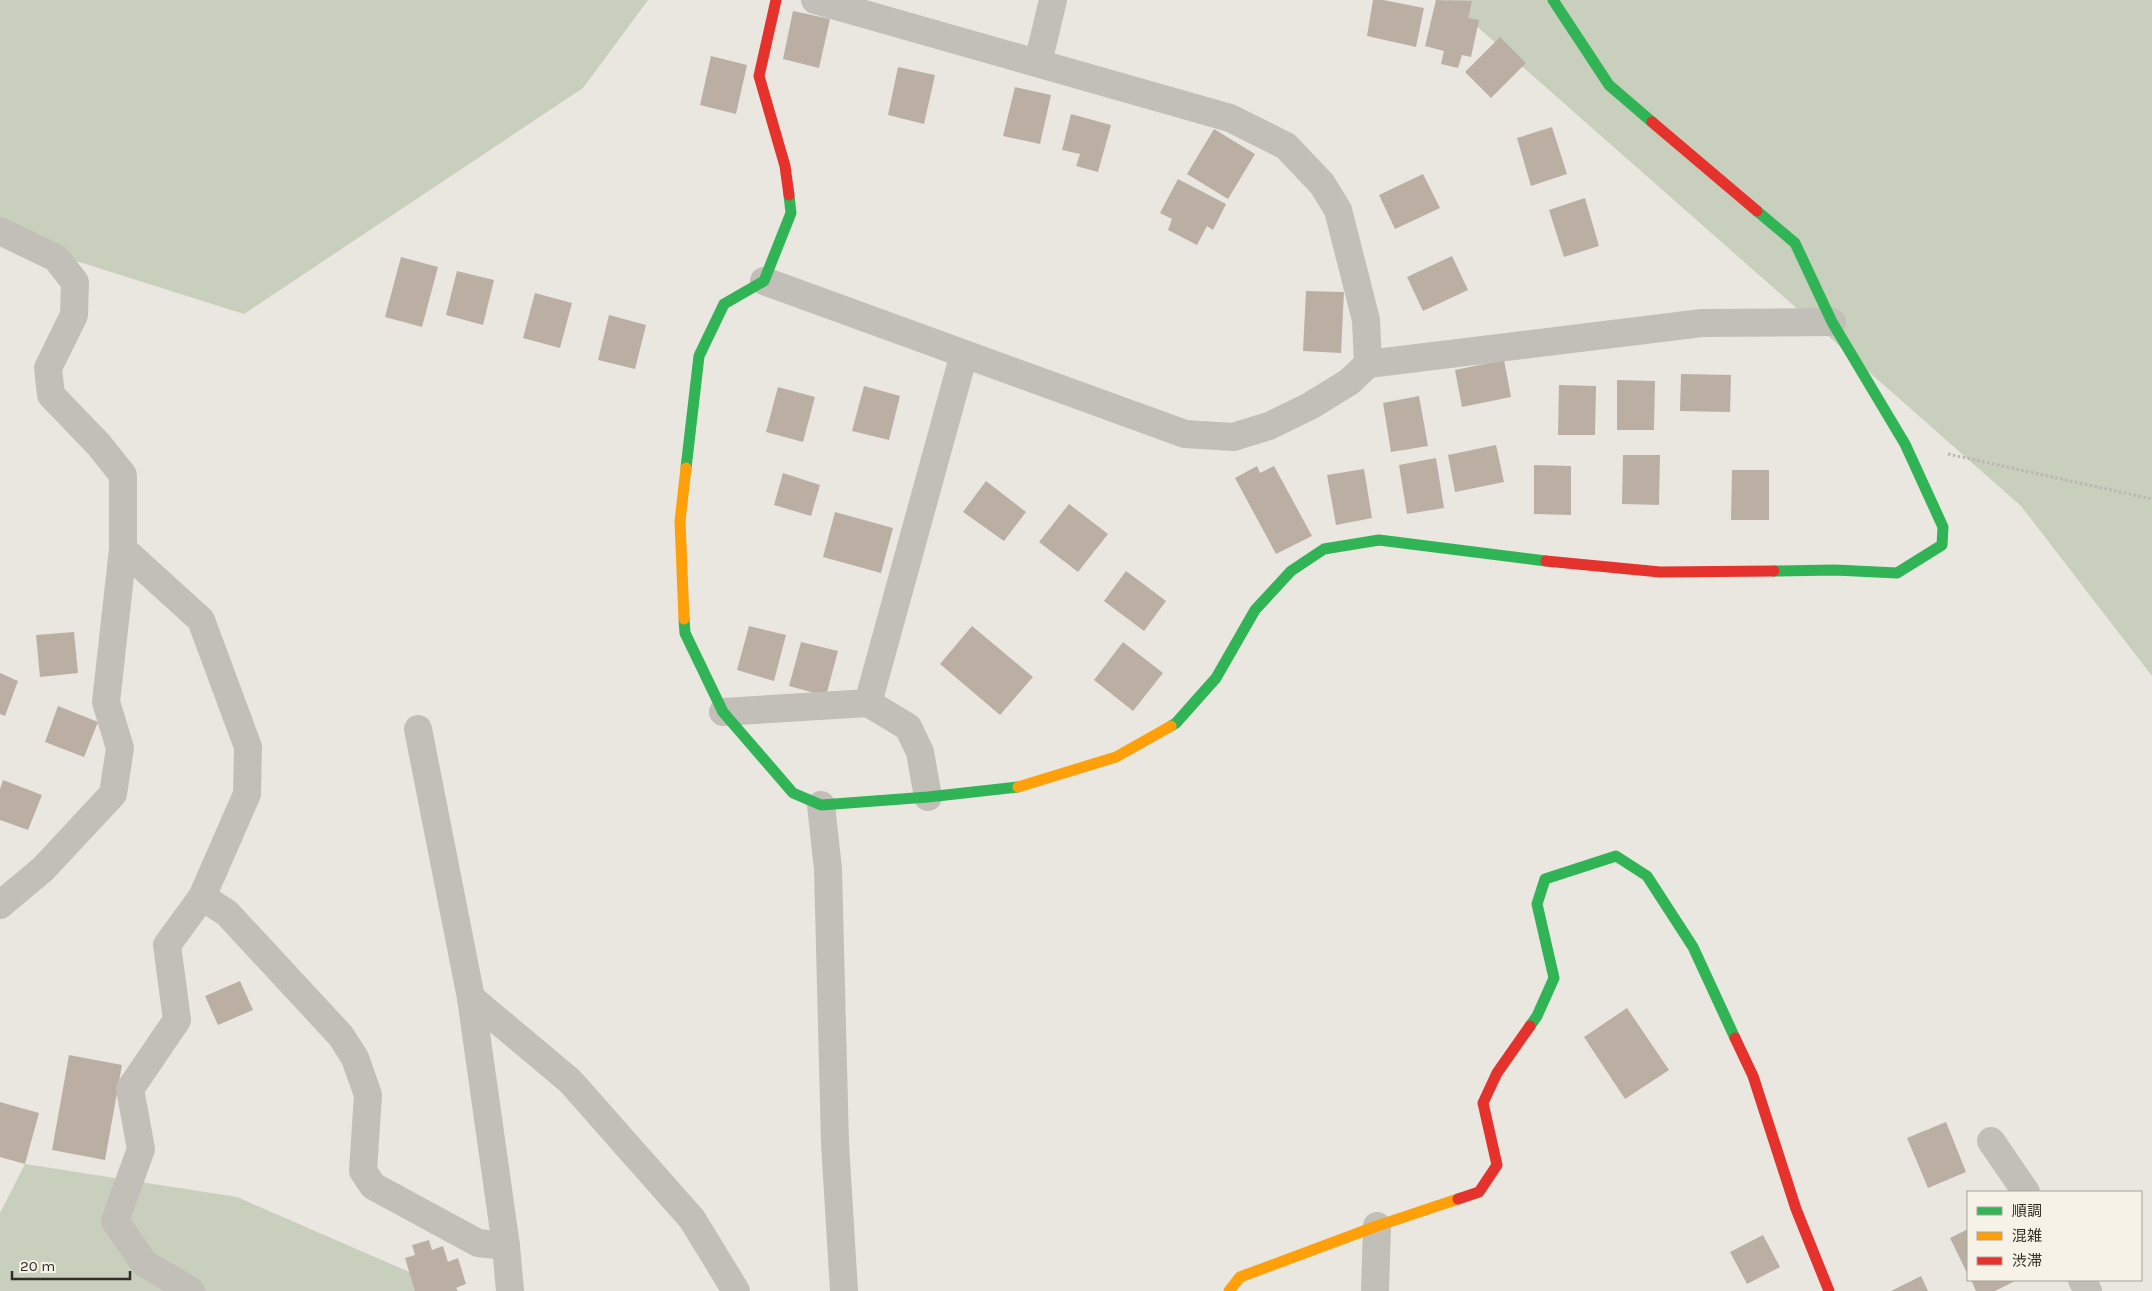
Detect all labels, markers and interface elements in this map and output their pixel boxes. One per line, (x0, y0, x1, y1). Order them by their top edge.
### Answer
legend (1967, 1191, 2142, 1281)
text: 順調 (2012, 1202, 2042, 1220)
text: 混雑 (2012, 1227, 2042, 1245)
scale bar (12, 1248, 130, 1280)
text: 渋滞 (2012, 1252, 2042, 1270)
text: 20 m (20, 1257, 55, 1275)

